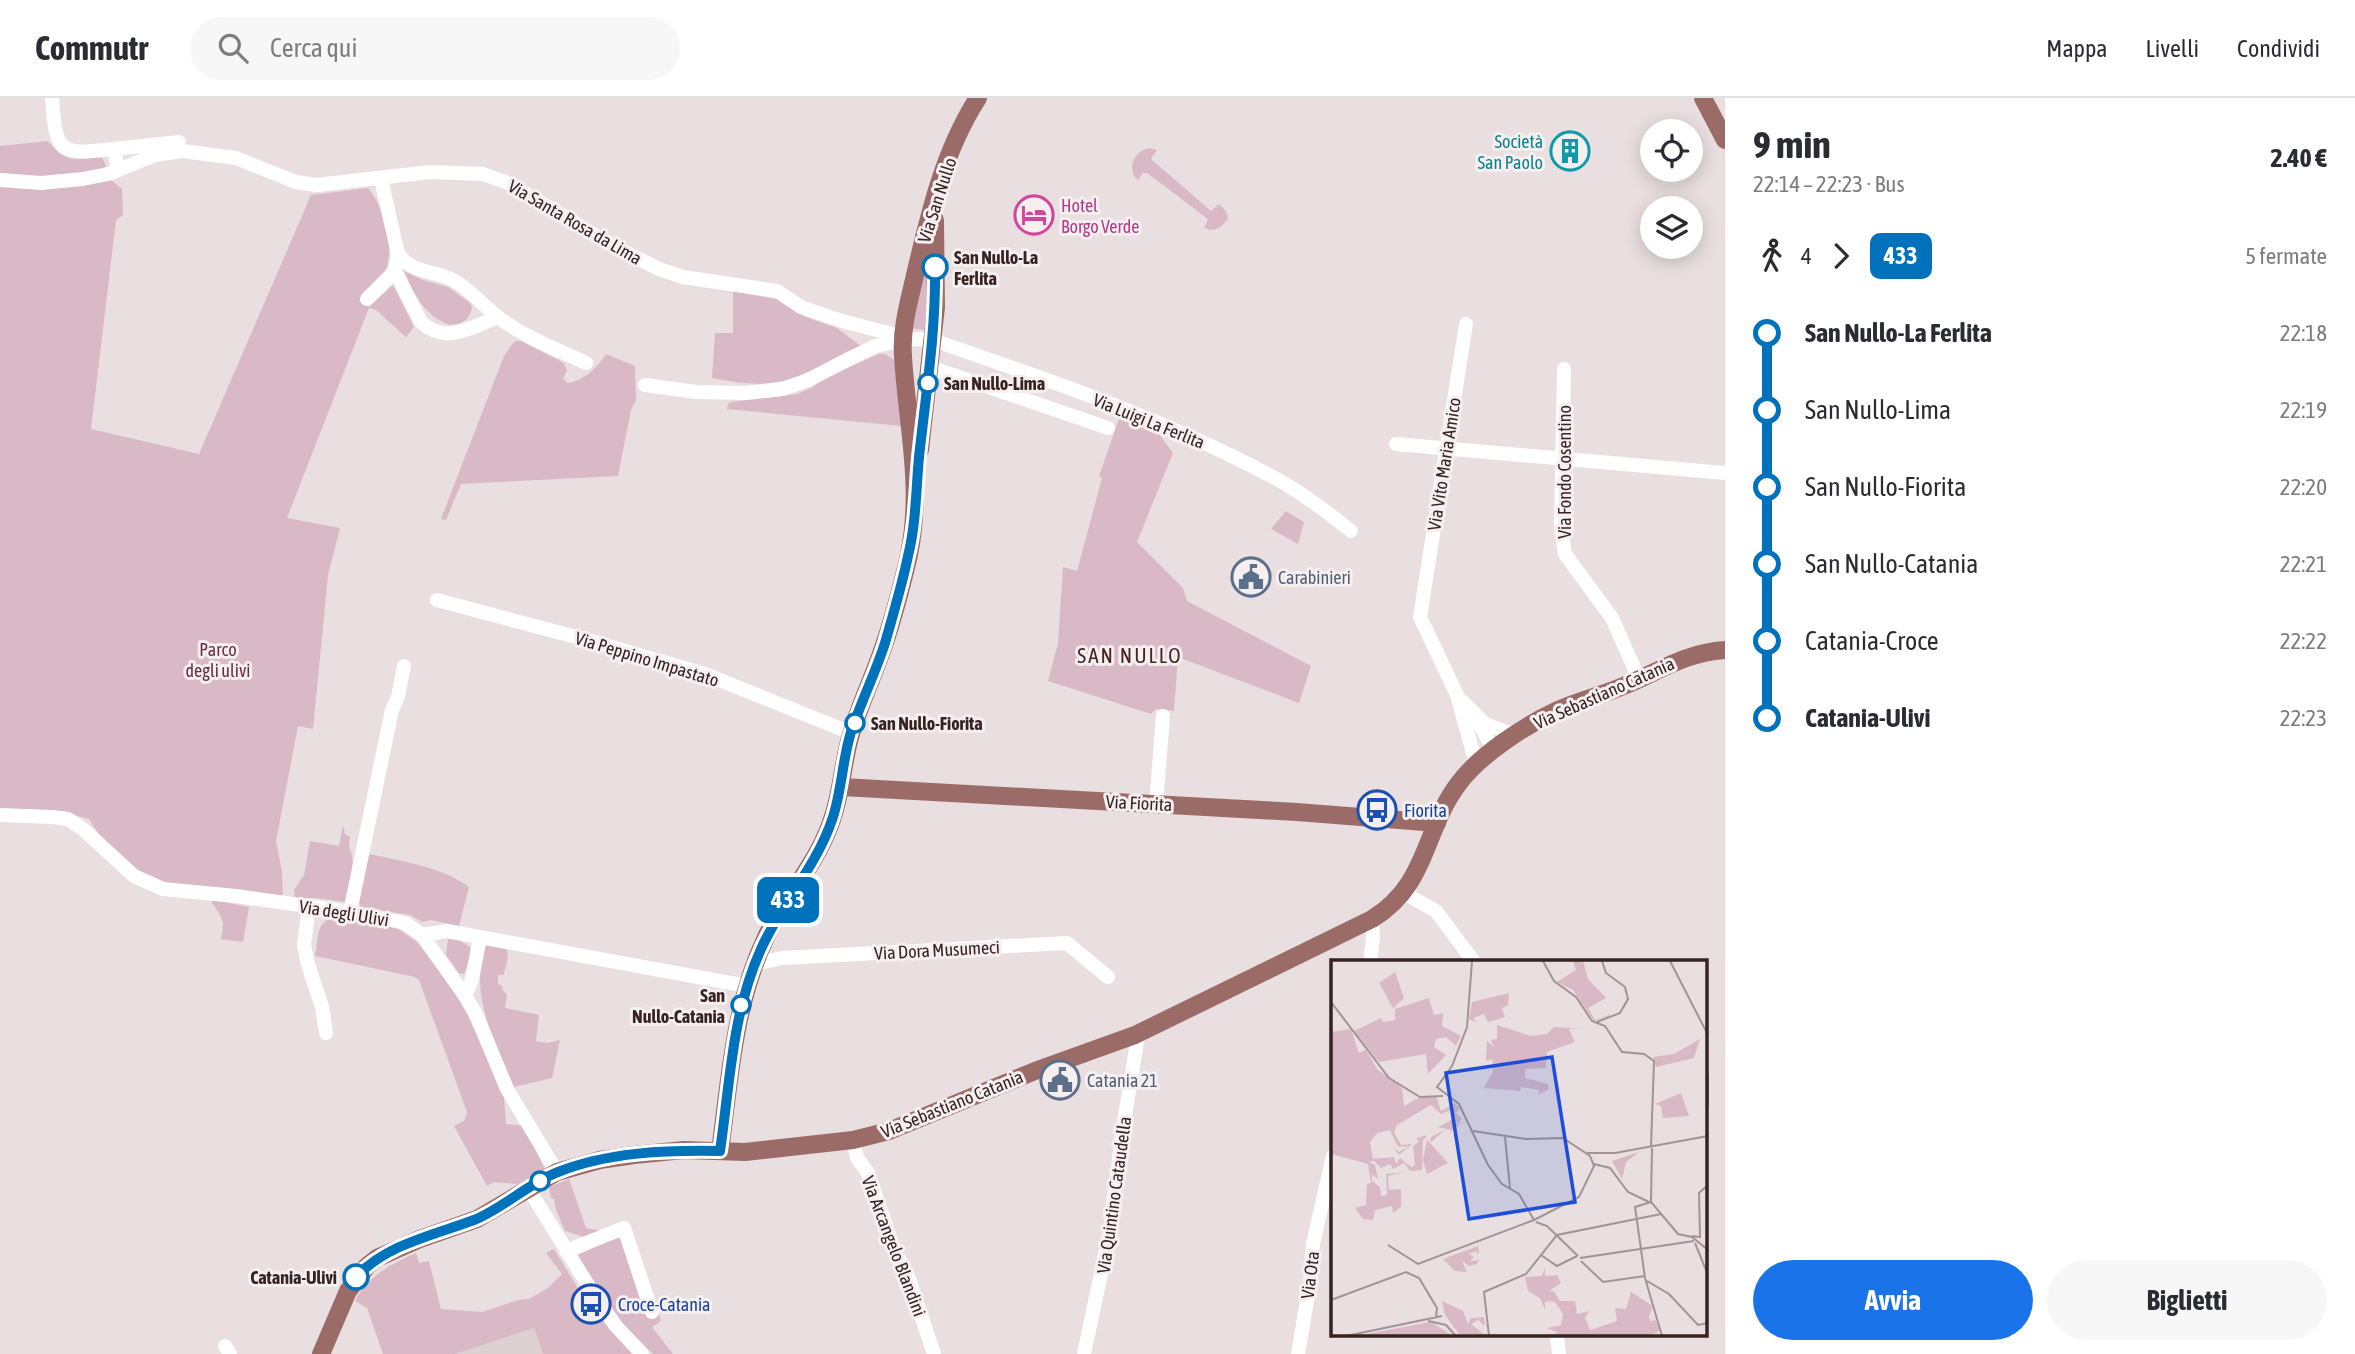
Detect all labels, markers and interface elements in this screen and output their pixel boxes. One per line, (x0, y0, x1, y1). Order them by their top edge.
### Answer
search box (190, 17, 680, 80)
text: Commutr (35, 29, 148, 67)
icon: search (214, 29, 252, 67)
text: Cerca qui (270, 33, 357, 63)
text: Mappa (2046, 35, 2107, 62)
text: Livelli (2145, 35, 2199, 62)
text: Condividi (2237, 35, 2320, 62)
map controls (1640, 119, 1703, 259)
button: locate (1640, 119, 1703, 182)
text: 9 min (1753, 123, 1831, 166)
building icon: Società San Paolo (1549, 130, 1591, 172)
place label: Società San Paolo (1478, 131, 1543, 173)
text: 2.40 € (2270, 143, 2327, 173)
street label: Via San Nullo (913, 155, 961, 245)
text: 22:14 – 22:23 · Bus (1753, 171, 1905, 197)
street label: Via Santa Rosa da Lima (504, 175, 646, 269)
hotel icon: Hotel Borgo Verde (1013, 194, 1055, 236)
place label: Hotel Borgo Verde (1061, 195, 1140, 237)
button: layers (1640, 196, 1703, 259)
icon: walk (1753, 237, 1791, 275)
icon: forward (1822, 237, 1860, 275)
text: 433 (1884, 242, 1918, 269)
text: 4 (1801, 243, 1812, 269)
text: 5 fermate (2245, 243, 2327, 269)
place label: San Nullo-La Ferlita (954, 247, 1038, 289)
marker: San Nullo-La Ferlita (922, 254, 948, 280)
text: San Nullo-La Ferlita (1805, 318, 1992, 348)
text: 22:18 (2280, 320, 2327, 346)
marker: San Nullo-Lima (918, 373, 938, 393)
place label: San Nullo-Lima (944, 373, 1045, 394)
street label: Via Luigi La Ferlita (1090, 389, 1208, 453)
text: San Nullo-Lima (1805, 395, 1951, 425)
street label: Via Vito Maria Amico (1423, 396, 1465, 532)
text: 22:19 (2280, 397, 2327, 423)
street label: Via Fondo Cosentino (1554, 405, 1575, 539)
text: San Nullo-Fiorita (1805, 472, 1966, 502)
text: 22:20 (2280, 474, 2327, 500)
text: San Nullo-Catania (1805, 549, 1978, 579)
text: 22:21 (2280, 551, 2327, 577)
public building icon: Carabinieri (1230, 556, 1272, 598)
place label: Carabinieri (1278, 567, 1351, 588)
text: Catania-Croce (1805, 626, 1939, 656)
street label: Via Peppino Impastato (573, 627, 721, 691)
text: 22:22 (2280, 628, 2327, 654)
park label: Parco degli ulivi (186, 639, 250, 681)
district label: SAN NULLO (1077, 643, 1183, 667)
street label: Via Sebastiano Catania (1531, 653, 1677, 733)
text: Catania-Ulivi (1805, 703, 1930, 733)
text: 22:23 (2280, 705, 2327, 731)
marker: San Nullo-Fiorita (845, 713, 865, 733)
place label: San Nullo-Fiorita (871, 713, 983, 734)
bus stop icon: Fiorita (1356, 789, 1398, 831)
street label: Via Fiorita (1105, 791, 1173, 815)
place label: Fiorita (1404, 800, 1447, 821)
line badge: 433 (748, 877, 828, 923)
text: 433 (771, 886, 805, 913)
street label: Via degli Ulivi (298, 896, 390, 930)
street label: Via Dora Musumeci (874, 936, 1000, 964)
inset map (1331, 960, 1708, 1336)
place label: San Nullo-Catania (632, 985, 725, 1027)
marker: San Nullo-Catania (731, 995, 751, 1015)
public building icon: Catania 21 (1039, 1059, 1081, 1101)
street label: Via Sebastiano Catania (878, 1066, 1026, 1142)
place label: Catania 21 (1087, 1070, 1158, 1091)
street label: Via Quintino Cataudella (1093, 1115, 1135, 1275)
unlabelled marker (530, 1171, 550, 1191)
street label: Via Arcangelo Blandini (858, 1173, 930, 1319)
street label: Via Ota (1297, 1250, 1323, 1300)
button: Avvia (1753, 1260, 2033, 1340)
button: Biglietti (2047, 1260, 2327, 1340)
marker: Catania-Ulivi (343, 1264, 369, 1290)
place label: Catania-Ulivi (250, 1267, 337, 1288)
bus stop icon: Croce-Catania (570, 1283, 612, 1325)
place label: Croce-Catania (618, 1294, 710, 1315)

